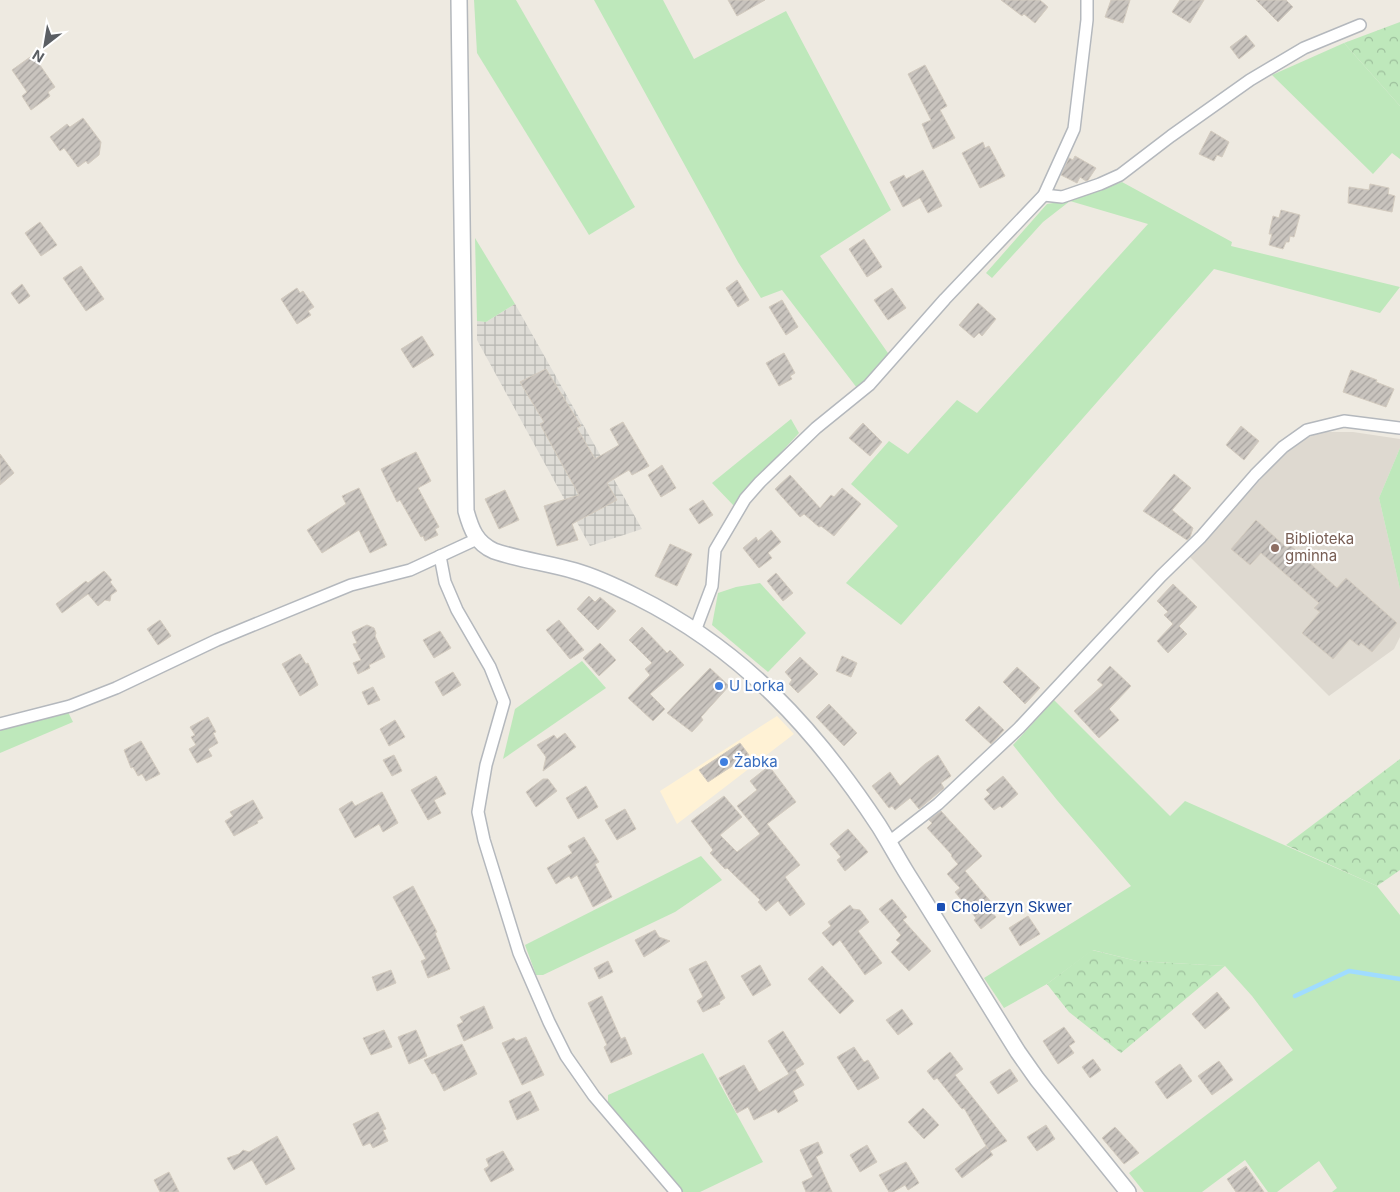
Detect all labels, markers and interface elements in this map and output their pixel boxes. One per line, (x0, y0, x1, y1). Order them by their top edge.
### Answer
north arrow (20, 20, 70, 70)
text: N (29, 47, 47, 67)
place label: Biblioteka gminna (1285, 529, 1354, 565)
marker: Biblioteka gminna (1269, 542, 1281, 554)
place label: U Lorka (729, 676, 784, 695)
marker: U Lorka (713, 680, 725, 692)
place label: Żabka (734, 752, 778, 771)
marker: Żabka (718, 756, 730, 768)
place label: Cholerzyn Skwer (951, 897, 1072, 916)
marker: Cholerzyn Skwer (935, 901, 947, 913)

